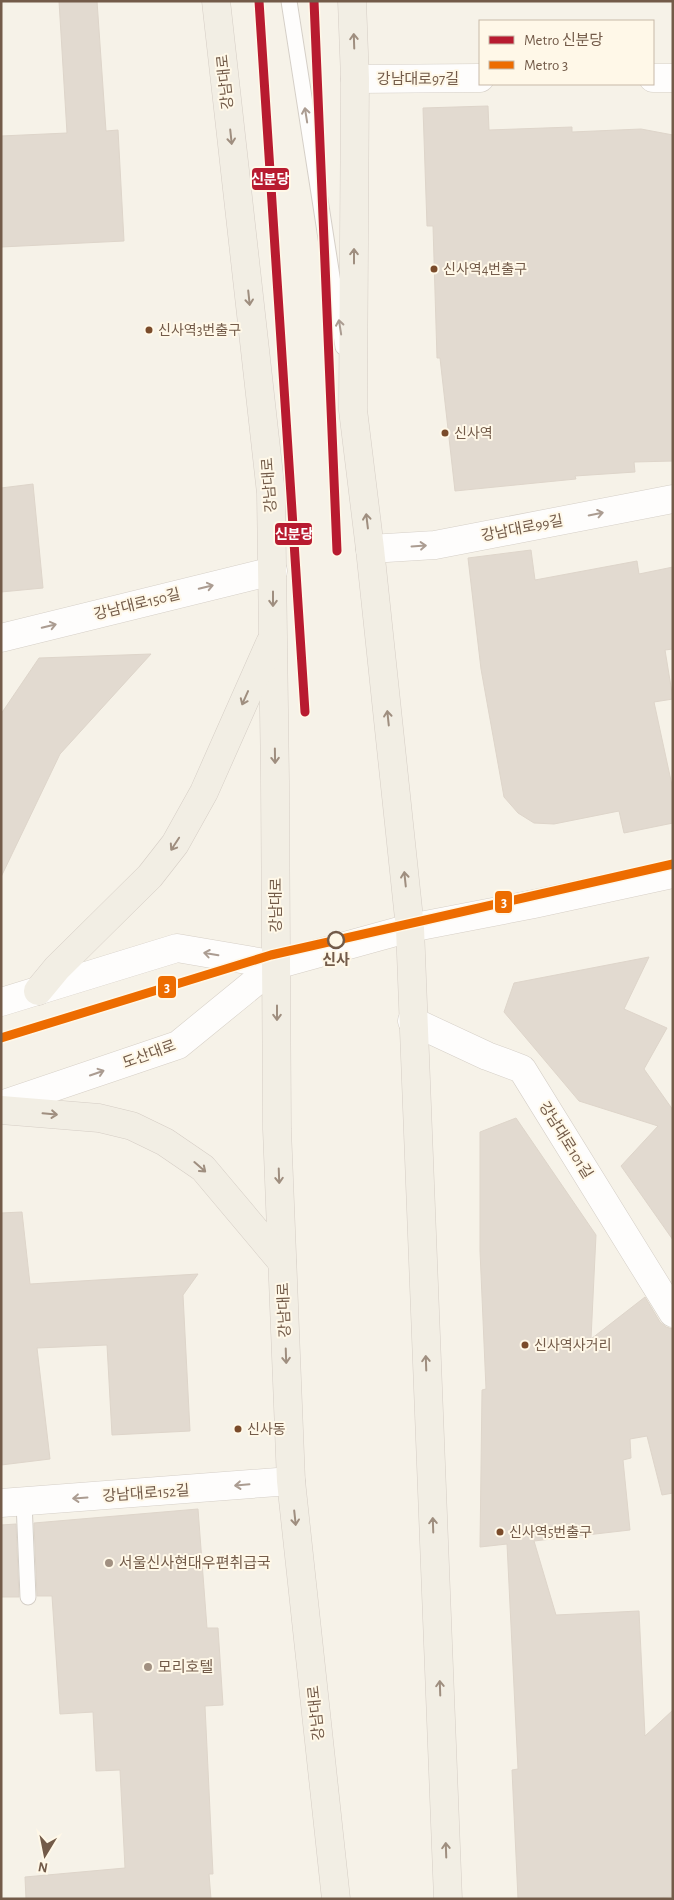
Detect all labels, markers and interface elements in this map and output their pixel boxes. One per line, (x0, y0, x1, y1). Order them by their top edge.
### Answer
legend (479, 20, 654, 85)
text: Metro 신분당 (524, 32, 604, 48)
one-way arrow (349, 33, 359, 50)
street label: 강남대로 (214, 54, 236, 110)
text: Metro 3 (524, 58, 568, 73)
street label: 강남대로97길 (377, 71, 459, 87)
one-way arrow (301, 107, 311, 123)
one-way arrow (226, 128, 236, 144)
line badge: 신분당 (251, 167, 290, 191)
text: 신분당 (251, 172, 289, 187)
one-way arrow (349, 248, 359, 264)
place label: 신사역4번출구 (443, 262, 527, 277)
marker: 신사역4번출구 (429, 264, 439, 274)
one-way arrow (244, 290, 254, 306)
one-way arrow (334, 320, 344, 336)
place label: 신사역3번출구 (158, 323, 241, 338)
marker: 신사역3번출구 (144, 325, 154, 335)
place label: 신사역 (454, 426, 493, 441)
marker: 신사역 (440, 428, 450, 438)
street label: 강남대로 (259, 457, 279, 513)
one-way arrow (587, 508, 603, 518)
street label: 강남대로99길 (480, 512, 564, 544)
one-way arrow (362, 514, 372, 530)
line badge: 신분당 (274, 522, 313, 546)
text: 신분당 (275, 527, 313, 542)
one-way arrow (411, 541, 427, 551)
one-way arrow (198, 582, 214, 591)
street label: 강남대로150길 (92, 586, 182, 622)
one-way arrow (268, 591, 278, 607)
one-way arrow (40, 621, 56, 630)
one-way arrow (240, 690, 250, 705)
one-way arrow (383, 710, 393, 726)
one-way arrow (270, 748, 280, 764)
one-way arrow (169, 836, 179, 850)
one-way arrow (400, 872, 410, 888)
street label: 강남대로 (268, 877, 284, 933)
line badge: 3 (494, 890, 513, 914)
text: 3 (501, 896, 507, 910)
marker: 신사 (327, 931, 345, 949)
one-way arrow (203, 948, 219, 958)
place label: 신사 (322, 952, 350, 968)
line badge: 3 (157, 975, 177, 999)
text: 3 (164, 981, 170, 995)
one-way arrow (272, 1005, 281, 1021)
street label: 도산대로 (120, 1037, 178, 1071)
one-way arrow (89, 1067, 105, 1077)
street label: 강남대로101길 (536, 1099, 596, 1181)
one-way arrow (42, 1109, 58, 1119)
one-way arrow (193, 1161, 206, 1172)
one-way arrow (274, 1168, 284, 1184)
street label: 강남대로 (275, 1282, 293, 1338)
place label: 신사역사거리 (534, 1338, 611, 1353)
marker: 신사역사거리 (520, 1340, 530, 1350)
one-way arrow (281, 1347, 290, 1363)
one-way arrow (422, 1355, 431, 1371)
place label: 신사동 (247, 1422, 286, 1437)
marker: 신사동 (233, 1424, 243, 1434)
one-way arrow (235, 1481, 251, 1490)
street label: 강남대로152길 (102, 1482, 190, 1504)
one-way arrow (73, 1493, 89, 1503)
one-way arrow (290, 1510, 300, 1526)
one-way arrow (428, 1518, 438, 1534)
place label: 신사역5번출구 (509, 1525, 592, 1540)
marker: 신사역5번출구 (495, 1527, 505, 1537)
place label: 서울신사현대우편취급국 (119, 1554, 271, 1571)
marker: 서울신사현대우편취급국 (103, 1557, 115, 1569)
place label: 모리호텔 (158, 1659, 213, 1675)
marker: 모리호텔 (142, 1661, 154, 1673)
one-way arrow (435, 1680, 444, 1696)
street label: 강남대로 (305, 1685, 327, 1741)
north arrow (20, 1830, 70, 1880)
one-way arrow (442, 1842, 451, 1858)
text: N (37, 1859, 49, 1875)

